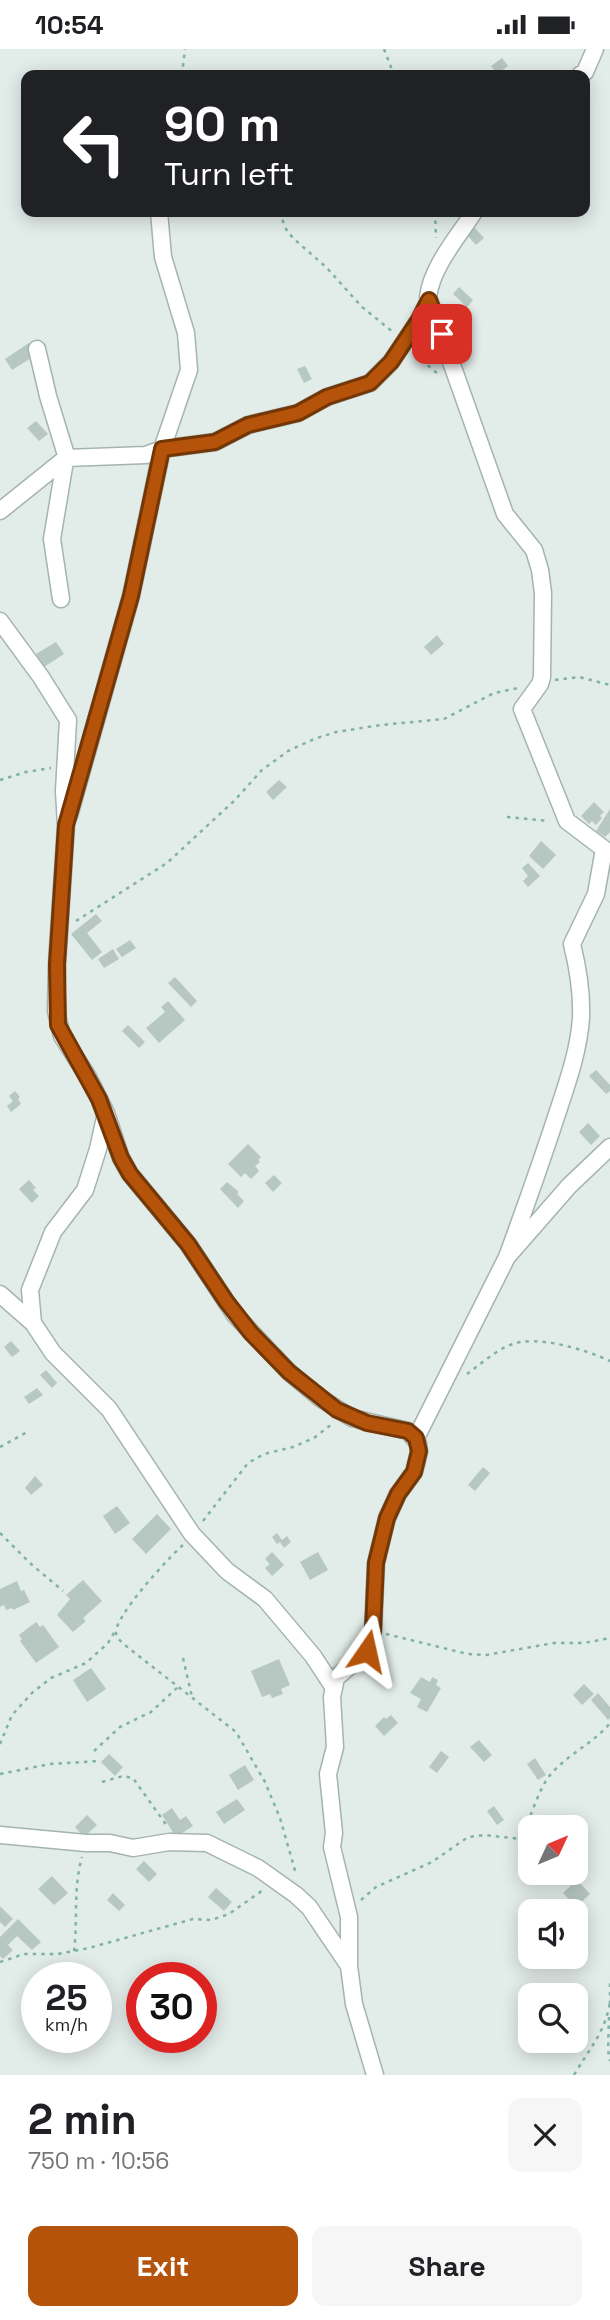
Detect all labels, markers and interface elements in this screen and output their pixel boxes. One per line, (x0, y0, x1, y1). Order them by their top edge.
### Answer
text: 10:54 (35, 8, 103, 42)
text: 90 m (164, 93, 280, 155)
icon: left (49, 98, 140, 189)
text: Turn left (164, 154, 294, 194)
pin (412, 304, 472, 364)
icon: arrive (423, 315, 461, 353)
position arrow (330, 1614, 404, 1688)
north arrow (518, 1815, 588, 1885)
map controls (518, 1815, 588, 2053)
button: sound (518, 1899, 588, 1969)
speed limit sign: 30 (126, 1962, 217, 2053)
text: 25 (46, 1976, 87, 2020)
button: search (518, 1983, 588, 2053)
text: km/h (45, 2013, 88, 2036)
text: 2 min (28, 2093, 137, 2146)
button: close (508, 2098, 582, 2172)
text: 750 m · 10:56 (28, 2146, 169, 2176)
button: Exit (28, 2226, 298, 2306)
button: Share (312, 2226, 582, 2306)

